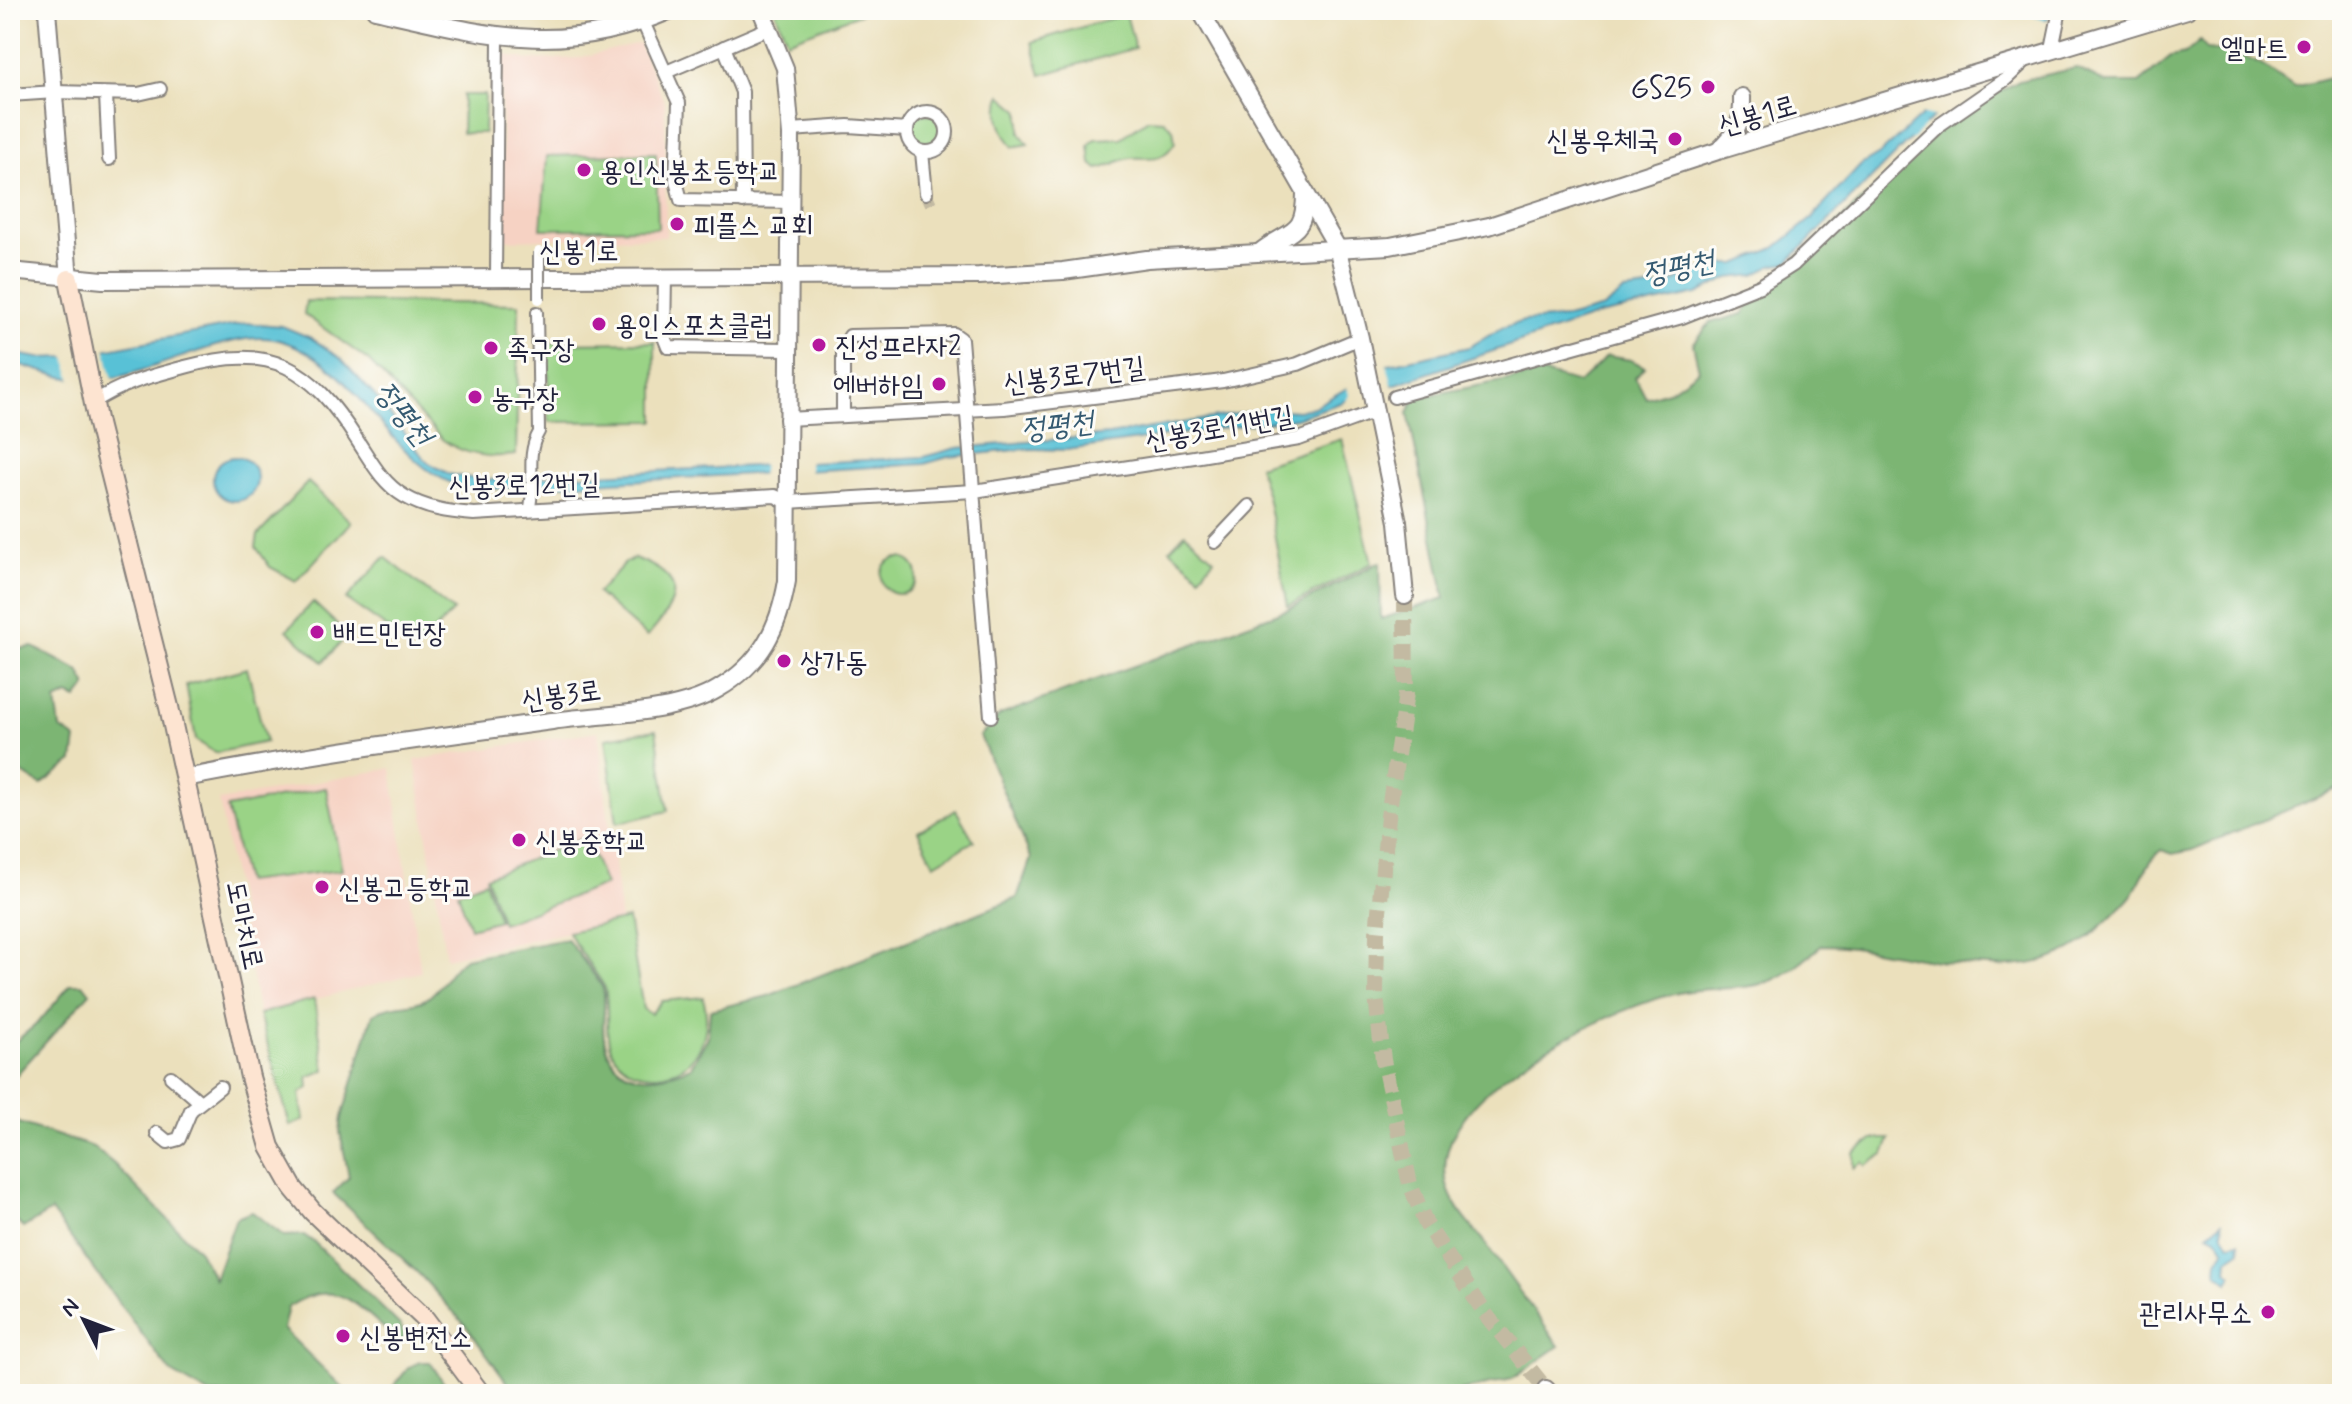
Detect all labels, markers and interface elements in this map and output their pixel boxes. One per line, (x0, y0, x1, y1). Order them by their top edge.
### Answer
place label: 엘마트 (2220, 31, 2288, 68)
marker: 엘마트 (2295, 38, 2313, 56)
place label: GS25 (1631, 71, 1692, 108)
marker: GS25 (1699, 78, 1717, 96)
street label: 신봉1로 (1714, 88, 1801, 145)
place label: 신봉우체국 (1546, 123, 1659, 160)
marker: 신봉우체국 (1666, 130, 1684, 148)
place label: 용인신봉초등학교 (600, 154, 780, 191)
marker: 용인신봉초등학교 (575, 161, 593, 179)
place label: 피플스 교회 (693, 208, 813, 245)
marker: 피플스 교회 (668, 215, 686, 233)
street label: 신봉1로 (539, 234, 619, 271)
water label: 정평천 (1639, 241, 1721, 295)
place label: 용인스포츠클럽 (615, 308, 773, 345)
marker: 용인스포츠클럽 (590, 315, 608, 333)
place label: 진성프라자2 (835, 329, 962, 366)
place label: 족구장 (507, 332, 575, 369)
marker: 진성프라자2 (810, 336, 828, 354)
marker: 족구장 (482, 339, 500, 357)
street label: 신봉3로7번길 (1001, 349, 1147, 404)
place label: 에버하임 (833, 368, 923, 405)
water label: 정평천 (365, 374, 443, 457)
marker: 에버하임 (930, 375, 948, 393)
place label: 농구장 (491, 381, 559, 418)
marker: 농구장 (466, 388, 484, 406)
street label: 신봉3로11번길 (1142, 398, 1297, 461)
water label: 정평천 (1019, 402, 1098, 450)
street label: 신봉3로12번길 (448, 467, 600, 506)
place label: 배드민턴장 (333, 616, 446, 653)
marker: 배드민턴장 (308, 623, 326, 641)
place label: 상가동 (800, 645, 868, 682)
marker: 상가동 (775, 652, 793, 670)
street label: 신봉3로 (519, 673, 604, 720)
place label: 신봉중학교 (535, 824, 648, 861)
marker: 신봉중학교 (510, 831, 528, 849)
place label: 신봉고등학교 (338, 871, 473, 908)
street label: 도마치로 (216, 878, 271, 973)
marker: 신봉고등학교 (313, 878, 331, 896)
north arrow (44, 1280, 124, 1360)
text: N (55, 1293, 86, 1323)
place label: 관리사무소 (2139, 1296, 2252, 1333)
marker: 관리사무소 (2259, 1303, 2277, 1321)
place label: 신봉변전소 (359, 1320, 472, 1357)
marker: 신봉변전소 (334, 1327, 352, 1345)

